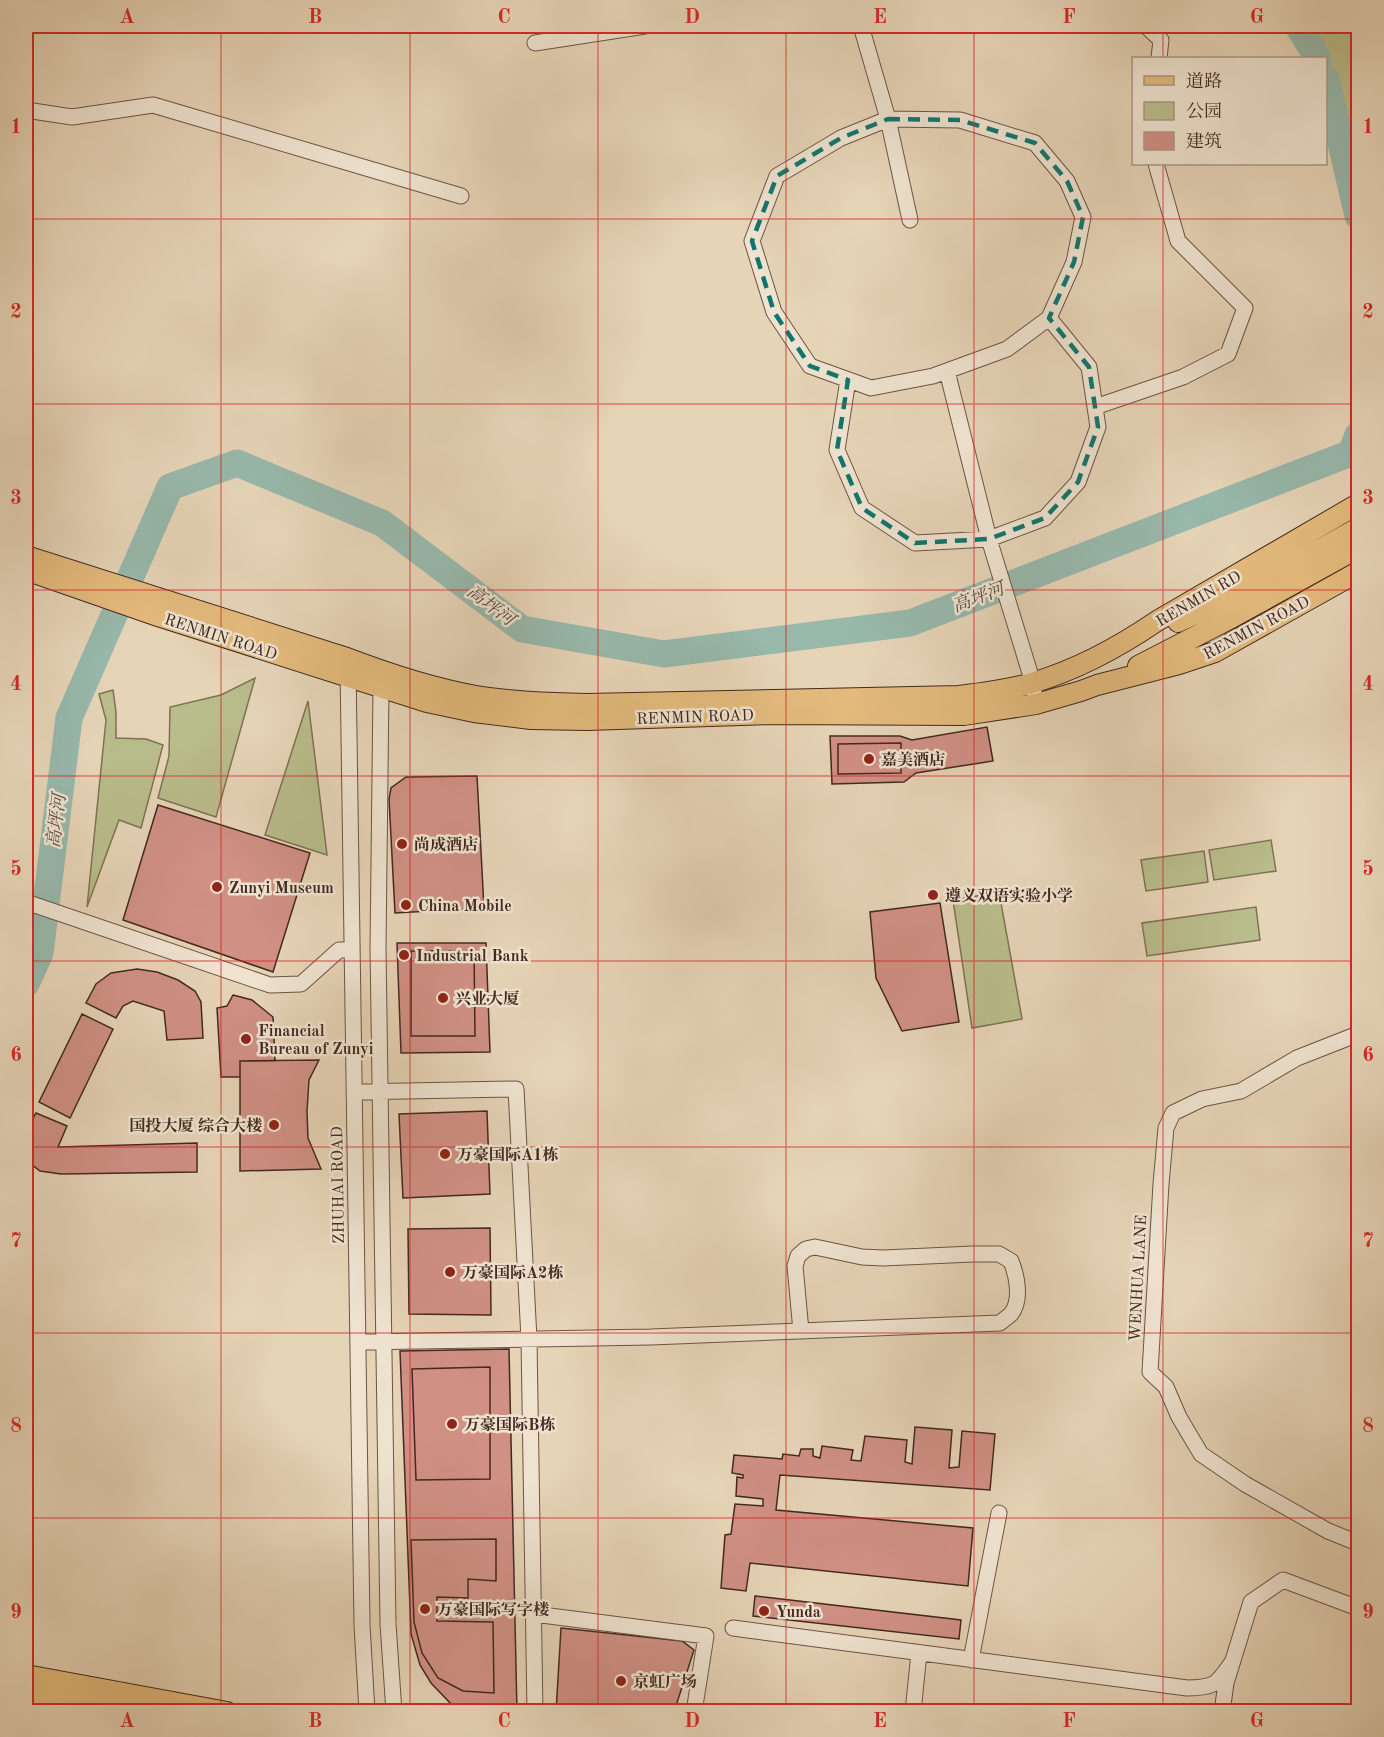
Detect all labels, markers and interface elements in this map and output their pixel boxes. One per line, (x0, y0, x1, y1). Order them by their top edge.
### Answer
text: A (119, 8, 135, 28)
text: B (308, 8, 322, 28)
text: C (497, 8, 511, 28)
text: D (684, 8, 700, 28)
text: E (873, 8, 887, 28)
text: F (1062, 8, 1076, 28)
text: G (1250, 8, 1264, 28)
legend (1132, 57, 1327, 165)
text: 道路 (1186, 71, 1222, 91)
text: 公园 (1186, 102, 1222, 121)
text: 1 (10, 118, 22, 138)
text: 1 (1362, 118, 1374, 138)
text: 建筑 (1186, 131, 1222, 151)
text: 2 (10, 303, 22, 323)
text: 2 (1362, 303, 1374, 323)
text: 3 (10, 489, 22, 509)
text: 3 (1362, 489, 1374, 509)
street label: RENMIN RD (1154, 569, 1244, 630)
water label: 高坪河 (949, 577, 1010, 616)
water label: 高坪河 (463, 581, 521, 631)
street label: RENMIN ROAD (1201, 594, 1313, 663)
street label: RENMIN ROAD (162, 612, 279, 664)
text: 4 (10, 675, 22, 695)
text: 4 (1362, 675, 1374, 695)
street label: RENMIN ROAD (636, 708, 754, 728)
place label: 嘉美酒店 (881, 750, 945, 769)
marker: 嘉美酒店 (862, 752, 876, 766)
water label: 高坪河 (43, 790, 70, 849)
place label: 尚成酒店 (414, 835, 478, 854)
marker: 尚成酒店 (395, 837, 409, 851)
text: 5 (10, 859, 22, 880)
text: 5 (1362, 859, 1374, 880)
marker: Zunyi Museum (210, 880, 224, 894)
place label: Zunyi Museum (229, 881, 334, 897)
place label: 遵义双语实验小学 (945, 886, 1073, 905)
marker: 遵义双语实验小学 (926, 888, 940, 902)
marker: China Mobile (399, 898, 413, 912)
place label: China Mobile (418, 899, 512, 915)
marker: Industrial Bank (397, 948, 411, 962)
place label: Industrial Bank (416, 949, 529, 965)
place label: 兴业大厦 (455, 990, 519, 1008)
marker: 兴业大厦 (436, 991, 450, 1005)
place label: Financial Bureau of Zunyi (258, 1024, 374, 1058)
marker: Financial Bureau of Zunyi (239, 1032, 253, 1046)
text: 6 (10, 1046, 22, 1066)
text: 6 (1362, 1046, 1374, 1066)
place label: 国投大厦 综合大楼 (130, 1117, 262, 1135)
marker: 国投大厦 综合大楼 (267, 1118, 281, 1132)
street label: ZHUHAI ROAD (330, 1126, 348, 1244)
place label: 万豪国际A1栋 (457, 1145, 558, 1164)
marker: 万豪国际A1栋 (438, 1147, 452, 1161)
street label: WENHUA LANE (1128, 1214, 1150, 1342)
text: 7 (10, 1232, 22, 1252)
text: 7 (1362, 1232, 1374, 1252)
place label: 万豪国际A2栋 (462, 1263, 563, 1282)
marker: 万豪国际A2栋 (443, 1265, 457, 1279)
place label: 万豪国际B栋 (464, 1415, 555, 1434)
text: 8 (10, 1417, 22, 1437)
marker: 万豪国际B栋 (445, 1417, 459, 1431)
text: 8 (1362, 1417, 1374, 1437)
place label: 万豪国际写字楼 (437, 1600, 549, 1619)
marker: 万豪国际写字楼 (418, 1602, 432, 1616)
text: 9 (10, 1603, 22, 1623)
text: 9 (1362, 1603, 1374, 1623)
marker: Yunda (757, 1604, 771, 1618)
place label: Yunda (776, 1605, 821, 1621)
place label: 京虹广场 (633, 1672, 697, 1691)
marker: 京虹广场 (614, 1674, 628, 1688)
text: A (119, 1712, 135, 1732)
text: B (308, 1712, 322, 1732)
text: C (497, 1712, 511, 1732)
text: D (684, 1712, 700, 1732)
text: E (873, 1712, 887, 1732)
text: F (1062, 1712, 1076, 1732)
text: G (1250, 1712, 1264, 1732)

